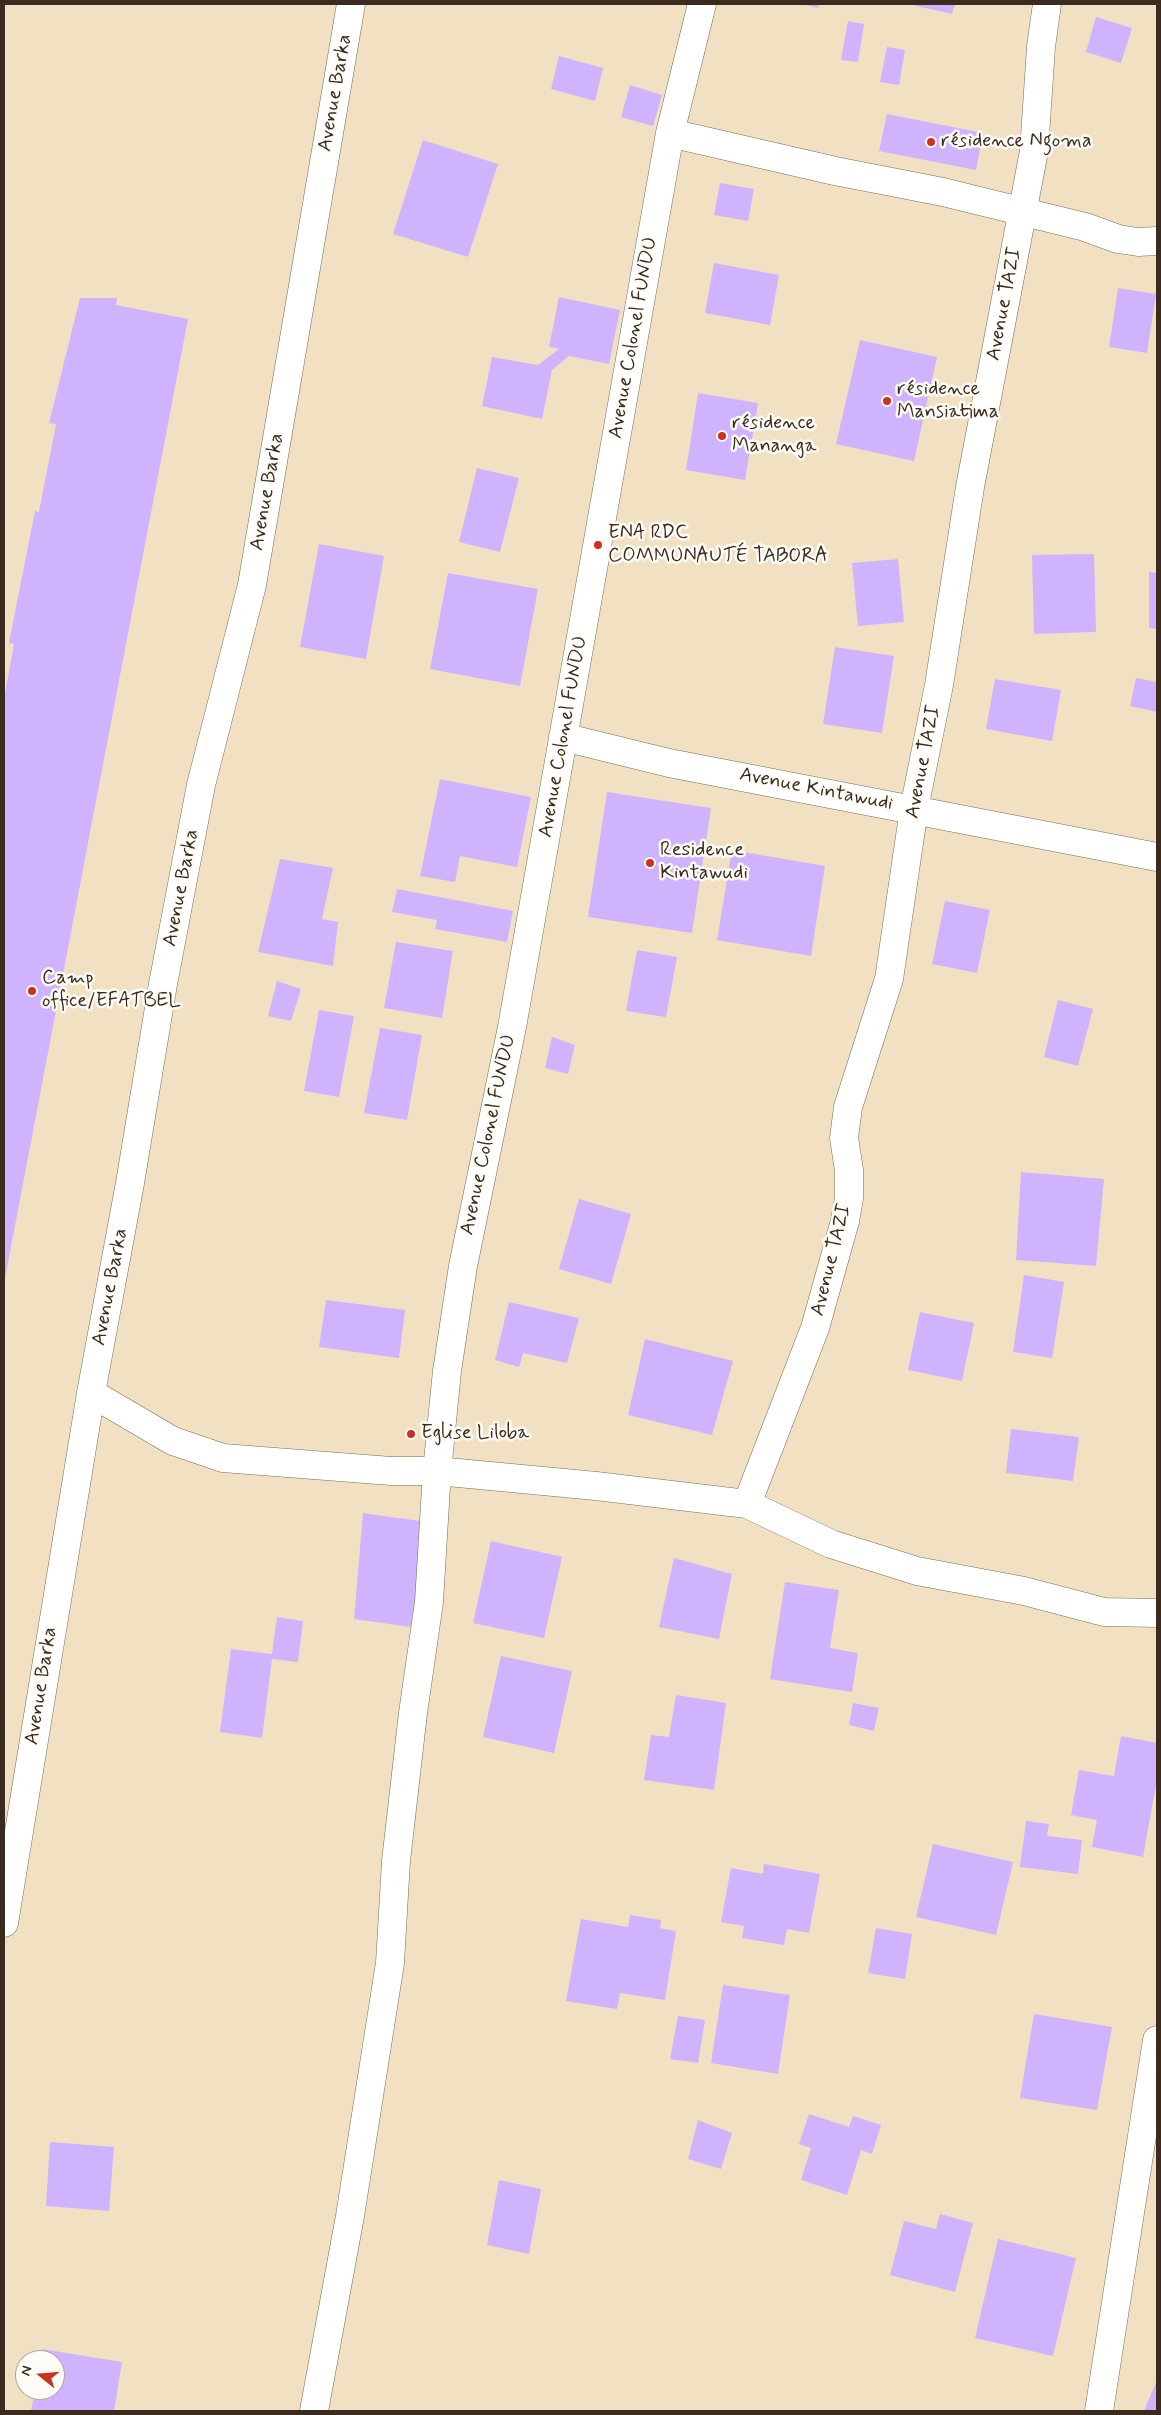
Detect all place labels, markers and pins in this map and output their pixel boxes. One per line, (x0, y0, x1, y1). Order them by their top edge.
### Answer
place label: résidence Ngoma (941, 130, 1092, 154)
marker: résidence Ngoma (925, 136, 937, 148)
place label: résidence Mansiatima (897, 378, 999, 425)
marker: résidence Mansiatima (881, 395, 893, 407)
place label: résidence Mananga (732, 412, 817, 459)
marker: résidence Mananga (716, 430, 728, 442)
place label: ENA RDC COMMUNAUTÉ TABORA (608, 522, 828, 569)
marker: ENA RDC COMMUNAUTÉ TABORA (592, 539, 604, 551)
place label: Residence Kintawudi (660, 839, 748, 886)
marker: Residence Kintawudi (644, 857, 656, 869)
place label: Camp office/EFATBEL (42, 967, 180, 1014)
marker: Camp office/EFATBEL (26, 985, 38, 997)
place label: Eglise Liloba (421, 1422, 529, 1446)
marker: Eglise Liloba (405, 1428, 417, 1440)

